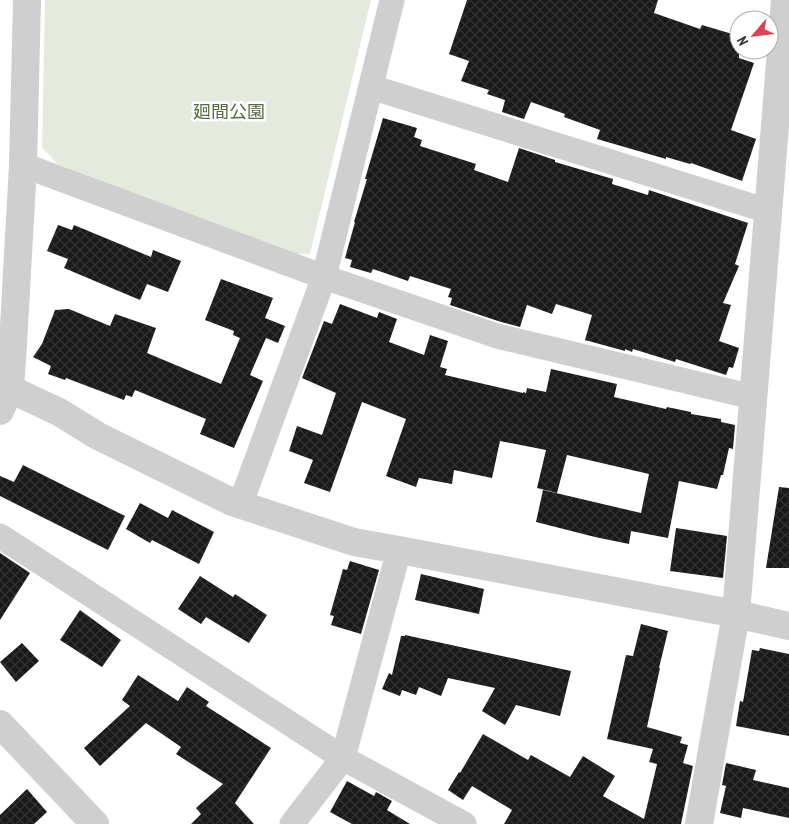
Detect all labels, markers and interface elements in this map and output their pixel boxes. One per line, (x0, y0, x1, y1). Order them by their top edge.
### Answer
north arrow (729, 10, 779, 60)
text: N (733, 34, 752, 49)
park label: 廻間公園 (193, 100, 265, 123)

